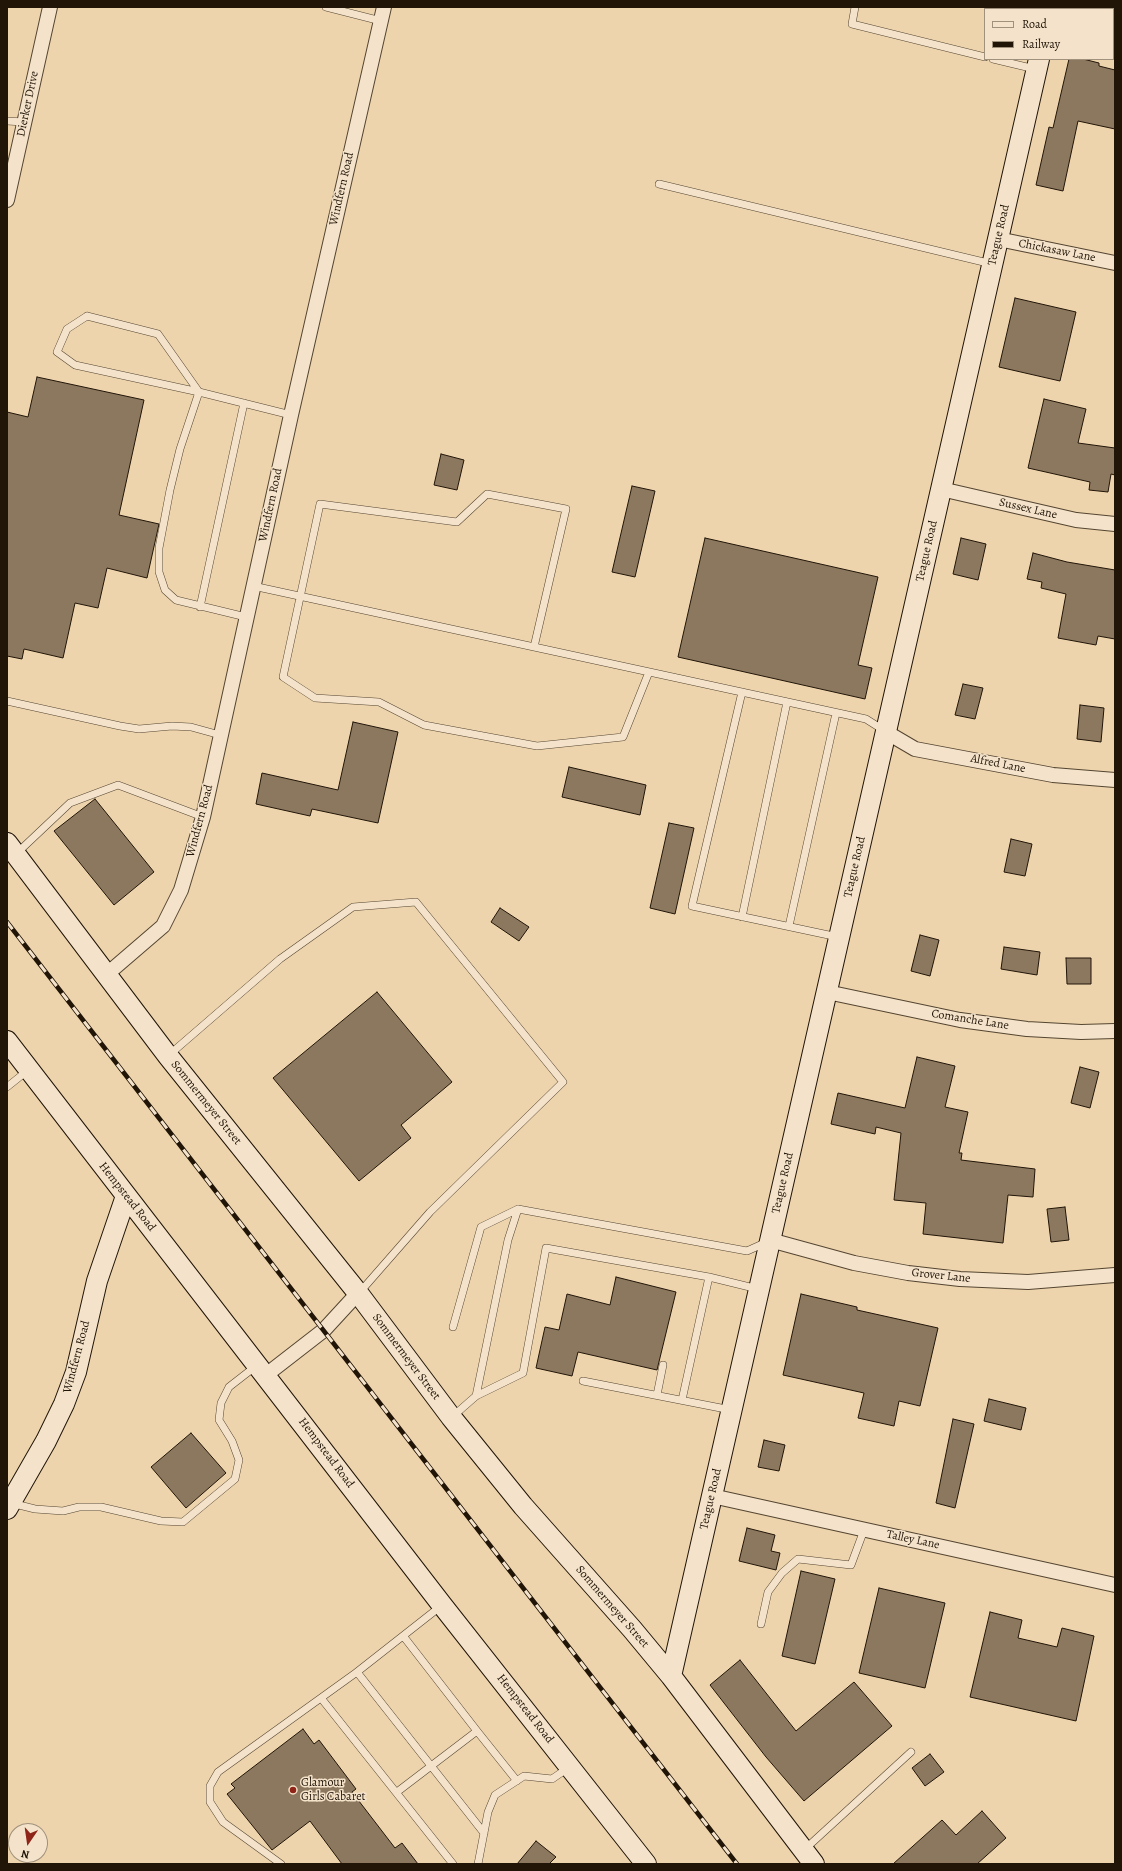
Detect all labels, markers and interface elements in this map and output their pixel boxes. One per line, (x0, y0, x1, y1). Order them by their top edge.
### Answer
legend (984, 8, 1114, 60)
text: Road (1022, 16, 1047, 32)
text: Railway (1022, 36, 1060, 52)
street label: Dierker Drive (14, 70, 42, 138)
street label: Windfern Road (327, 151, 357, 227)
street label: Teague Road (985, 203, 1013, 267)
street label: Chickasaw Lane (1017, 236, 1097, 266)
street label: Windfern Road (256, 467, 286, 543)
street label: Sussex Lane (997, 495, 1059, 523)
street label: Teague Road (913, 519, 941, 583)
street label: Alfred Lane (969, 752, 1027, 776)
street label: Windfern Road (183, 783, 217, 859)
street label: Teague Road (841, 835, 869, 899)
street label: Comanche Lane (930, 1007, 1010, 1033)
street label: Sommermeyer Street (168, 1058, 244, 1148)
street label: Teague Road (769, 1151, 797, 1215)
street label: Hempstead Road (95, 1159, 159, 1235)
street label: Grover Lane (911, 1266, 971, 1286)
street label: Sommermeyer Street (369, 1311, 443, 1403)
street label: Windfern Road (60, 1319, 94, 1395)
street label: Hempstead Road (295, 1415, 357, 1491)
street label: Teague Road (697, 1467, 725, 1531)
street label: Talley Lane (885, 1527, 941, 1553)
street label: Sommermeyer Street (572, 1563, 652, 1651)
street label: Hempstead Road (493, 1671, 557, 1747)
place label: Glamour Girls Cabaret (301, 1776, 365, 1804)
marker: Glamour Girls Cabaret (288, 1785, 298, 1795)
north arrow (8, 1823, 48, 1863)
text: N (20, 1846, 31, 1862)

